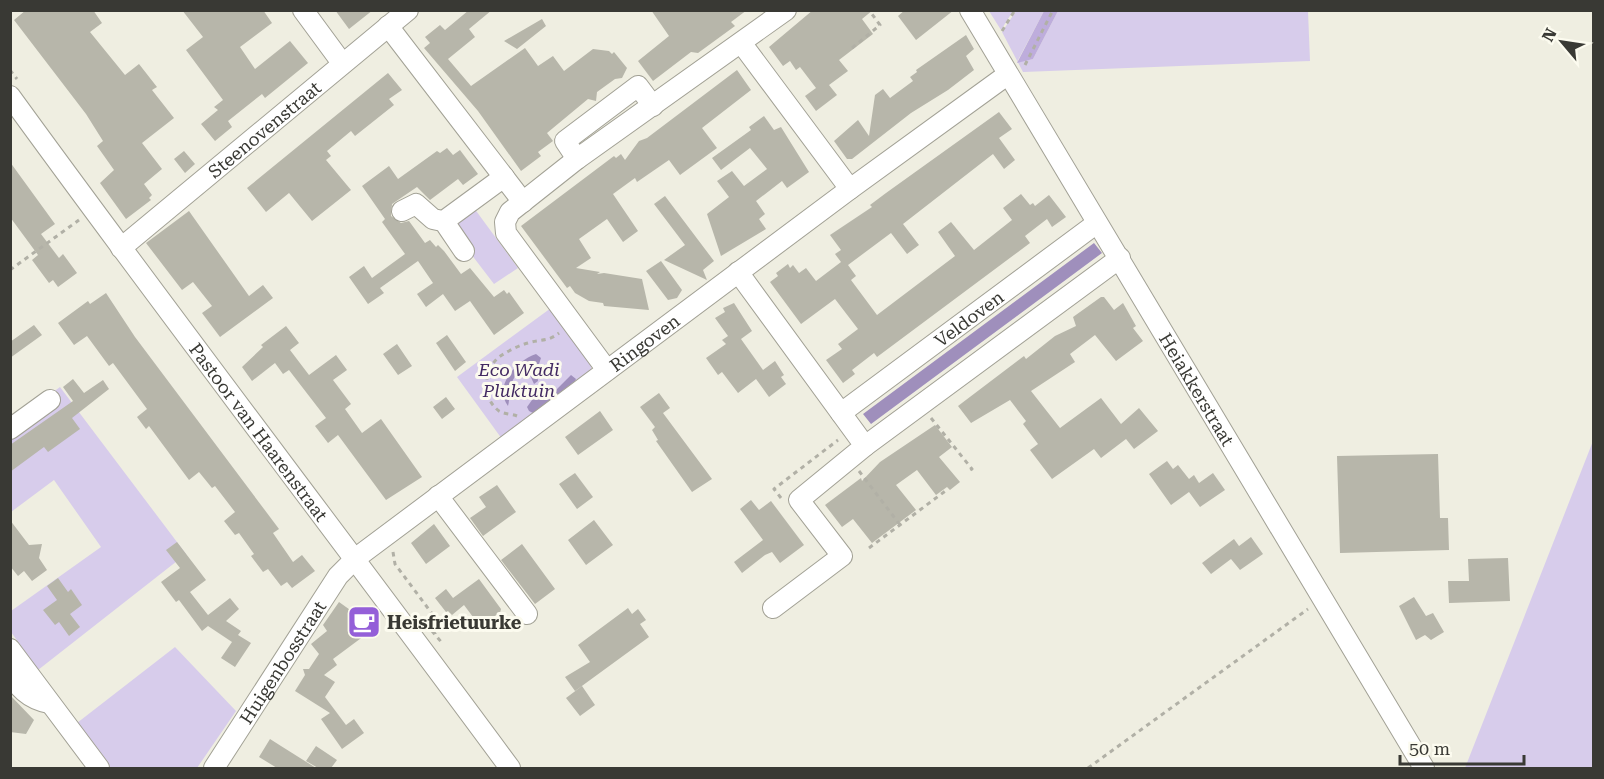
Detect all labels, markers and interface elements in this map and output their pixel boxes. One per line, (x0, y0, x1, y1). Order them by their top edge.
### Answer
north arrow (1532, 12, 1592, 72)
text: N (1538, 25, 1561, 45)
street label: Steenovenstraat (204, 76, 325, 182)
street label: Veldoven (930, 286, 1008, 351)
street label: Ringoven (605, 309, 684, 376)
street label: Heiakkerstraat (1155, 329, 1239, 450)
street label: Pastoor van Haarenstraat (185, 339, 333, 525)
park label: Eco Wadi Pluktuin (477, 359, 560, 401)
street label: Huigenbosstraat (235, 596, 330, 728)
cafe icon: Heisfrietuurke (346, 604, 382, 640)
place label: Heisfrietuurke (387, 612, 522, 633)
scale bar (1400, 728, 1524, 766)
text: 50 m (1409, 738, 1450, 759)

